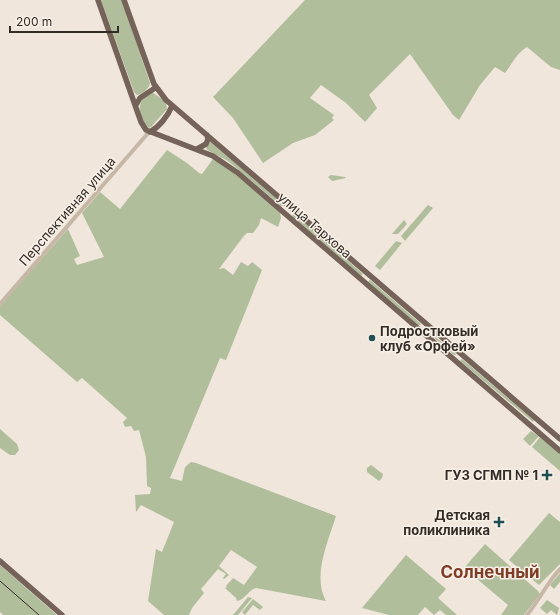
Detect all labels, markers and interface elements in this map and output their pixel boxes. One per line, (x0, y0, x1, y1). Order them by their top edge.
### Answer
scale bar (10, 8, 118, 34)
text: 200 m (16, 14, 52, 29)
street label: Перспективная улица (15, 153, 119, 269)
street label: улица Тархова (275, 189, 355, 261)
place label: Подростковый клуб «Орфей» (380, 323, 478, 354)
marker: Подростковый клуб «Орфей» (367, 333, 377, 343)
place label: ГУЗ СГМП № 1 (445, 467, 538, 483)
marker: ГУЗ СГМП № 1 (541, 469, 553, 481)
place label: Детская поликлиника (403, 507, 490, 538)
marker: Детская поликлиника (493, 516, 505, 528)
district label: Солнечный (440, 562, 540, 582)

